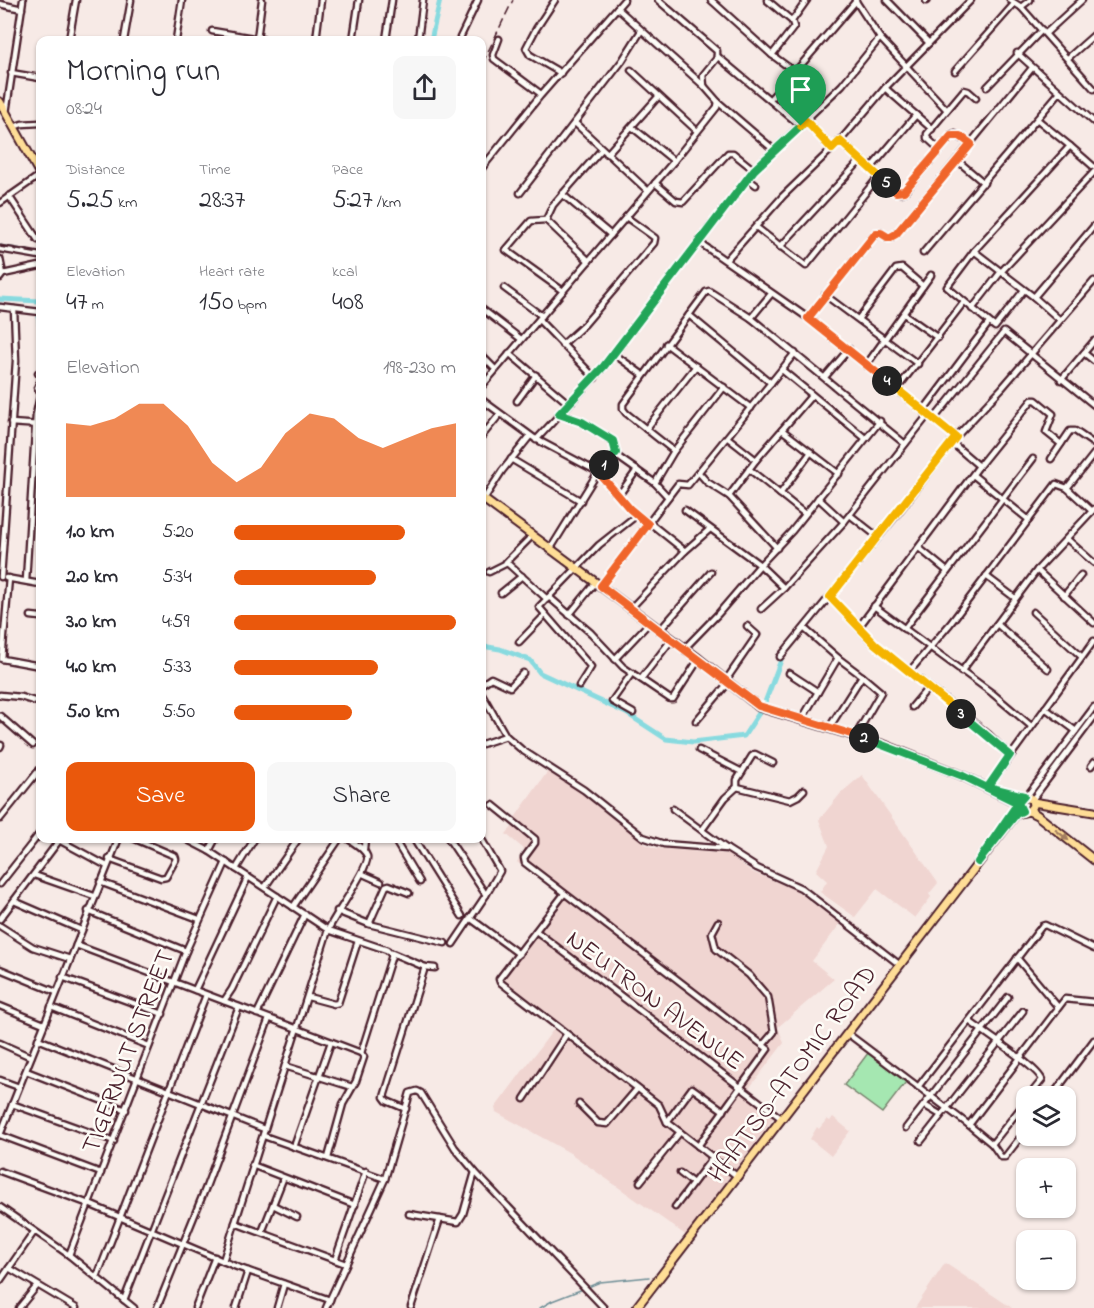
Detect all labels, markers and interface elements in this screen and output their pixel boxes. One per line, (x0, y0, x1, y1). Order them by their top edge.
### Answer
text: Morning run (66, 48, 220, 96)
button: share (393, 56, 456, 119)
pin (775, 64, 826, 126)
icon: arrive (784, 73, 817, 106)
text: 08:24 (66, 95, 102, 124)
text: Distance (66, 158, 125, 182)
text: Time (199, 158, 231, 182)
text: Pace (332, 158, 363, 182)
pin: 5 (871, 168, 901, 198)
text: 5 (881, 171, 891, 195)
text: 5.25 (66, 182, 114, 220)
text: 28:37 (199, 182, 245, 220)
text: 5:27 (332, 182, 373, 220)
text: km (114, 191, 137, 215)
text: /km (373, 191, 401, 215)
text: Elevation (66, 260, 125, 284)
text: Heart rate (199, 260, 265, 284)
text: kcal (332, 260, 357, 284)
text: 47 (66, 284, 87, 322)
text: 150 (199, 284, 233, 322)
text: 408 (332, 284, 364, 322)
text: m (87, 293, 104, 317)
text: bpm (233, 293, 267, 317)
text: Elevation (66, 354, 140, 383)
text: 198–230 m (383, 354, 456, 383)
pin: 4 (872, 366, 902, 396)
text: 4 (884, 369, 890, 393)
pin: 1 (589, 450, 619, 480)
text: 1 (601, 453, 607, 477)
text: 1.0 km (66, 518, 114, 547)
text: 5:20 (162, 518, 194, 547)
text: 2.0 km (66, 563, 118, 592)
text: 5:34 (162, 563, 192, 592)
text: 3.0 km (66, 608, 116, 637)
text: 4:59 (162, 608, 189, 637)
text: 4.0 km (66, 653, 116, 682)
text: 5:33 (162, 653, 192, 682)
text: 5.0 km (66, 698, 119, 727)
text: 5:50 (162, 698, 195, 727)
pin: 3 (946, 699, 976, 729)
text: 3 (958, 702, 964, 726)
pin: 2 (849, 723, 879, 753)
text: 2 (860, 726, 868, 750)
button: Save (66, 762, 255, 831)
button: Share (267, 762, 456, 831)
one-way arrow (1054, 828, 1070, 841)
street label: NEUTRON AVENUE (557, 922, 751, 1081)
street label: TIGERNUT STREET (74, 945, 186, 1159)
street label: HAATSO-ATOMIC ROAD (699, 958, 888, 1191)
map controls (1016, 1086, 1076, 1290)
button: layers (1016, 1086, 1076, 1146)
button: + (1016, 1158, 1076, 1218)
button: − (1016, 1230, 1076, 1290)

